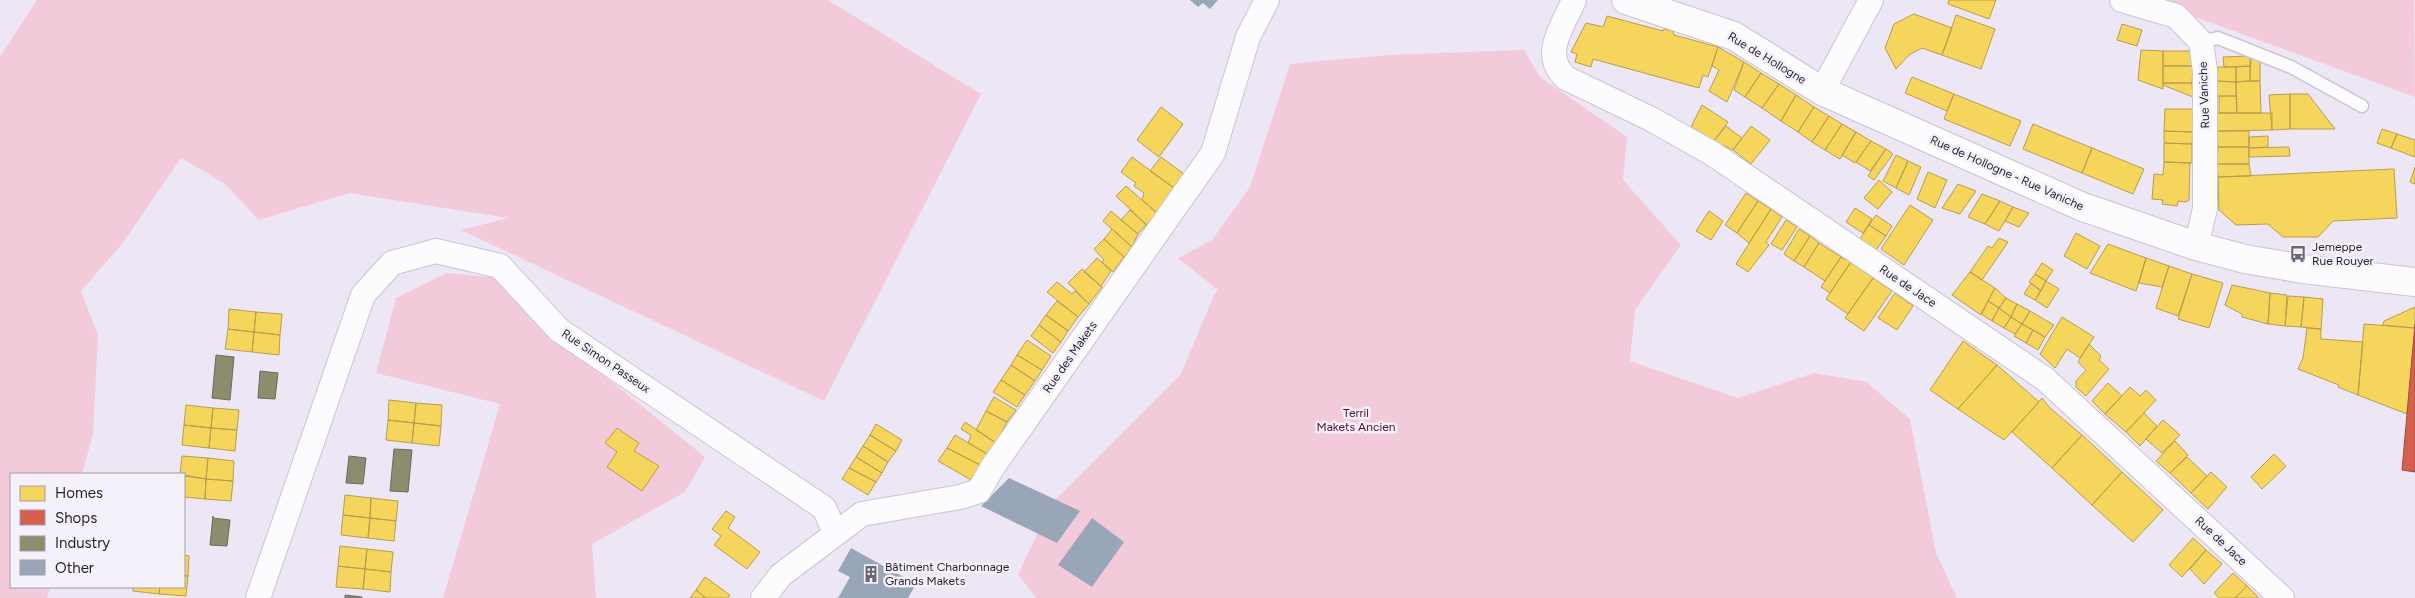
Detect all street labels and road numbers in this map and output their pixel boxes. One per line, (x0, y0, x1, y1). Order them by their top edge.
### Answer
street label: Rue de Hollogne (1725, 29, 1809, 87)
street label: Rue Vaniche (2196, 61, 2212, 129)
street label: Rue de Hollogne - Rue Vaniche (1928, 133, 2086, 213)
street label: Rue de Jace (1877, 262, 1939, 310)
street label: Rue des Makets (1040, 318, 1100, 396)
street label: Rue Simon Passeux (559, 326, 653, 396)
street label: Rue de Jace (2192, 514, 2250, 569)

